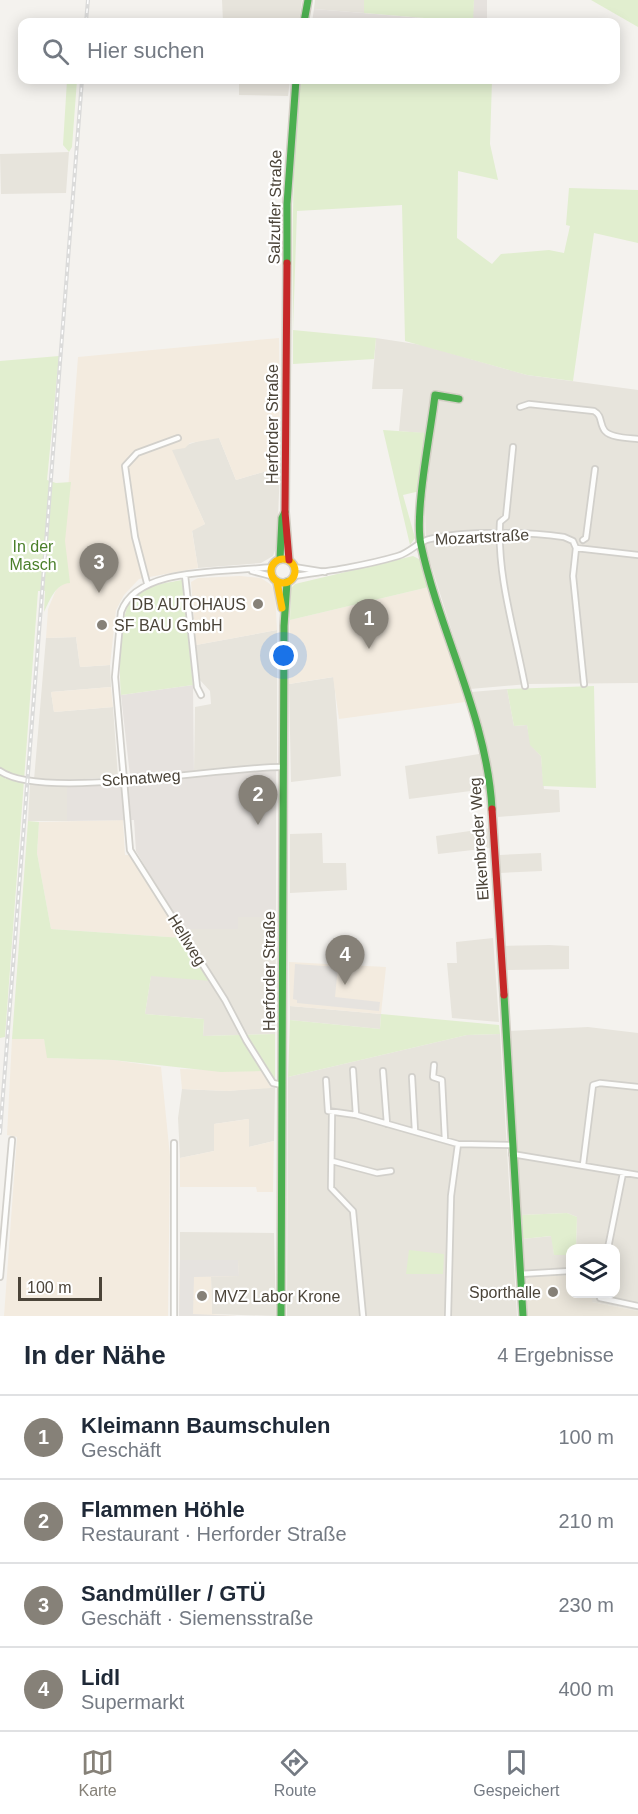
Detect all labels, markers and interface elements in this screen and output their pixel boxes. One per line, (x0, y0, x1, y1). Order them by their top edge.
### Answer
search box (18, 18, 620, 84)
icon: search (39, 35, 72, 68)
text: Hier suchen (87, 38, 204, 63)
street label: Salzufler Straße (266, 149, 285, 264)
street label: Herforder Straße (264, 364, 281, 484)
street label: Mozartstraße (434, 526, 530, 548)
park label: In der Masch (9, 538, 57, 573)
pin: 3 (80, 544, 118, 593)
place label: DB AUTOHAUS (132, 596, 246, 613)
marker: DB AUTOHAUS (251, 597, 265, 611)
pin: 1 (350, 600, 388, 649)
place label: SF BAU GmbH (114, 617, 222, 634)
marker: SF BAU GmbH (95, 618, 109, 632)
your location (269, 641, 298, 670)
street label: Schnatweg (101, 767, 181, 789)
pin: 2 (238, 776, 278, 825)
street label: Elkenbreder Weg (466, 777, 492, 901)
street label: Hellweg (165, 911, 209, 969)
street label: Herforder Straße (261, 911, 278, 1031)
pin: 4 (326, 936, 364, 985)
map controls (566, 1244, 620, 1298)
button: layers (566, 1244, 620, 1298)
scale bar (18, 1274, 102, 1302)
text: 100 m (27, 1279, 71, 1296)
place label: Sporthalle (469, 1284, 541, 1301)
marker: Sporthalle (546, 1285, 560, 1299)
place label: MVZ Labor Krone (214, 1288, 340, 1305)
marker: MVZ Labor Krone (195, 1289, 209, 1303)
text: In der Nähe (24, 1340, 166, 1370)
text: 4 Ergebnisse (497, 1344, 614, 1366)
text: Kleimann Baumschulen (81, 1413, 330, 1438)
text: 1 (38, 1426, 49, 1448)
text: 100 m (558, 1426, 614, 1448)
text: Geschäft (81, 1439, 161, 1461)
text: Flammen Höhle (81, 1497, 245, 1522)
text: 2 (38, 1510, 49, 1532)
text: 210 m (558, 1510, 614, 1532)
text: Restaurant · Herforder Straße (81, 1523, 347, 1545)
text: Sandmüller / GTÜ (81, 1581, 266, 1606)
text: 3 (38, 1594, 49, 1616)
text: 230 m (558, 1594, 614, 1616)
text: Geschäft · Siemensstraße (81, 1607, 313, 1629)
text: Lidl (81, 1665, 120, 1690)
text: 4 (38, 1678, 49, 1700)
text: 400 m (558, 1678, 614, 1700)
text: Supermarkt (81, 1691, 184, 1713)
tab: Karte (78, 1746, 117, 1800)
tab: Route (274, 1746, 316, 1800)
tab: Gespeichert (473, 1746, 560, 1800)

